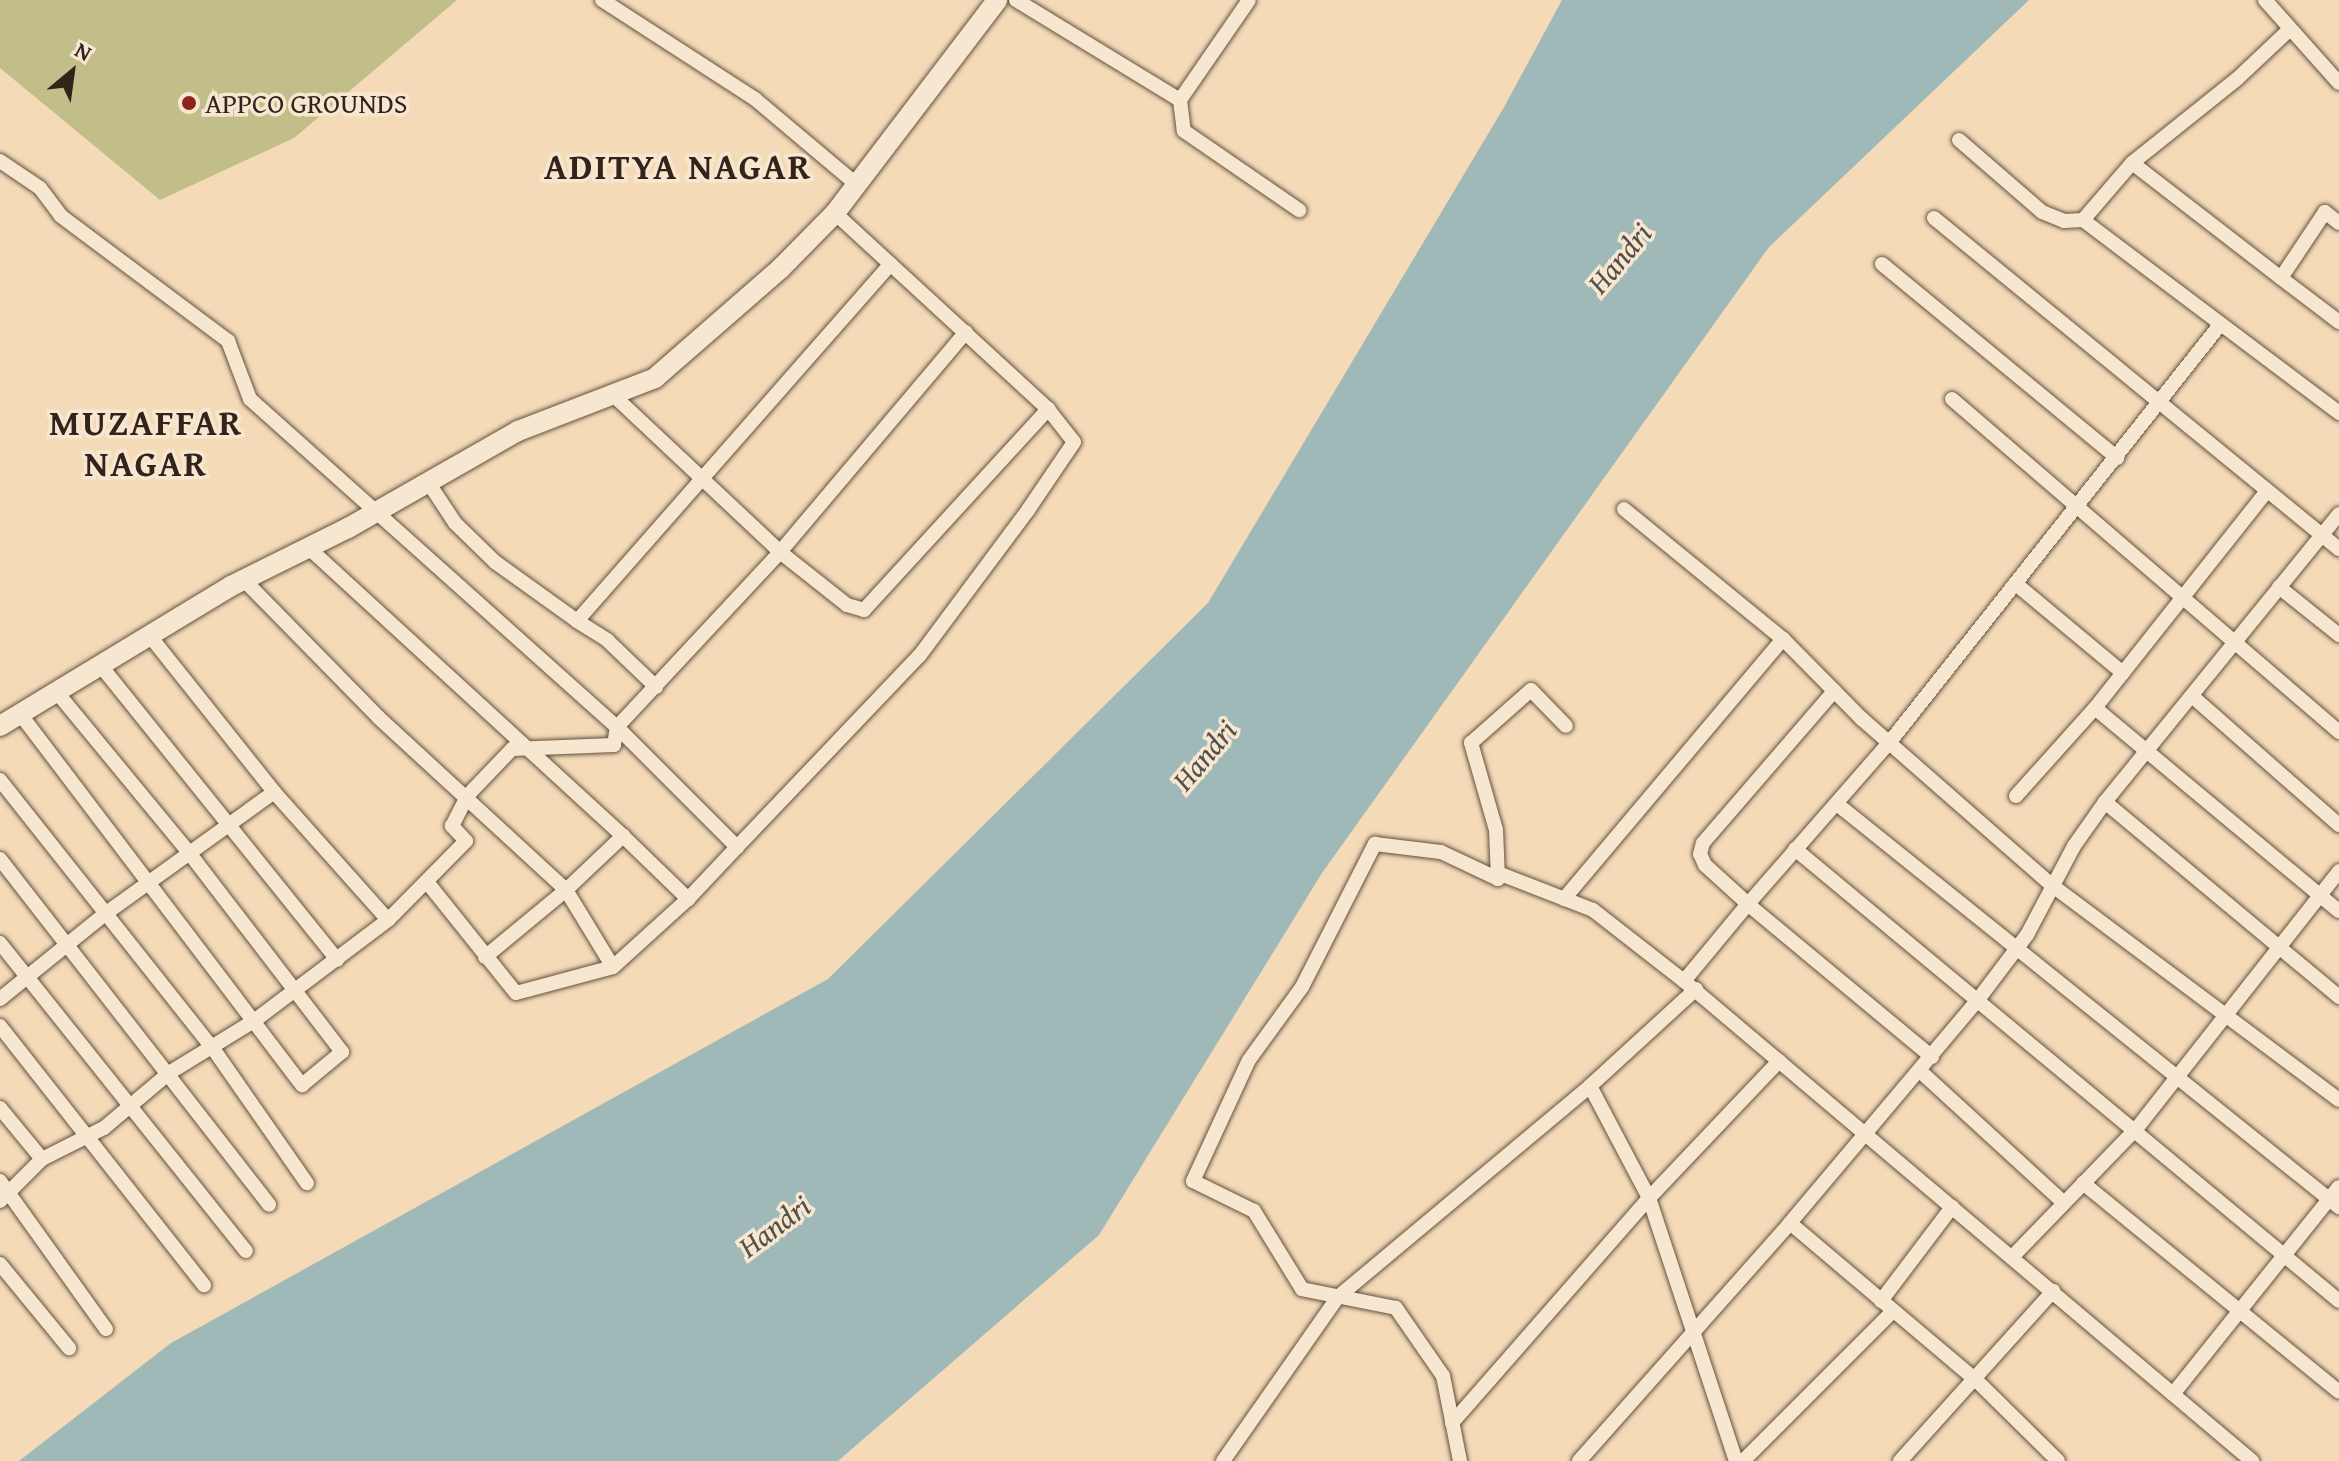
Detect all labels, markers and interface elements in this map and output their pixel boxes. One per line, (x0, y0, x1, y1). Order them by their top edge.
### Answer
north arrow (32, 32, 112, 112)
text: N (69, 33, 98, 69)
place label: APPCO GROUNDS (205, 86, 408, 120)
marker: APPCO GROUNDS (180, 94, 198, 112)
district label: ADITYA NAGAR (544, 144, 812, 188)
water label: Handri (1579, 216, 1659, 300)
district label: MUZAFFAR NAGAR (49, 399, 243, 484)
water label: Handri (1164, 713, 1244, 797)
water label: Handri (731, 1187, 817, 1265)

